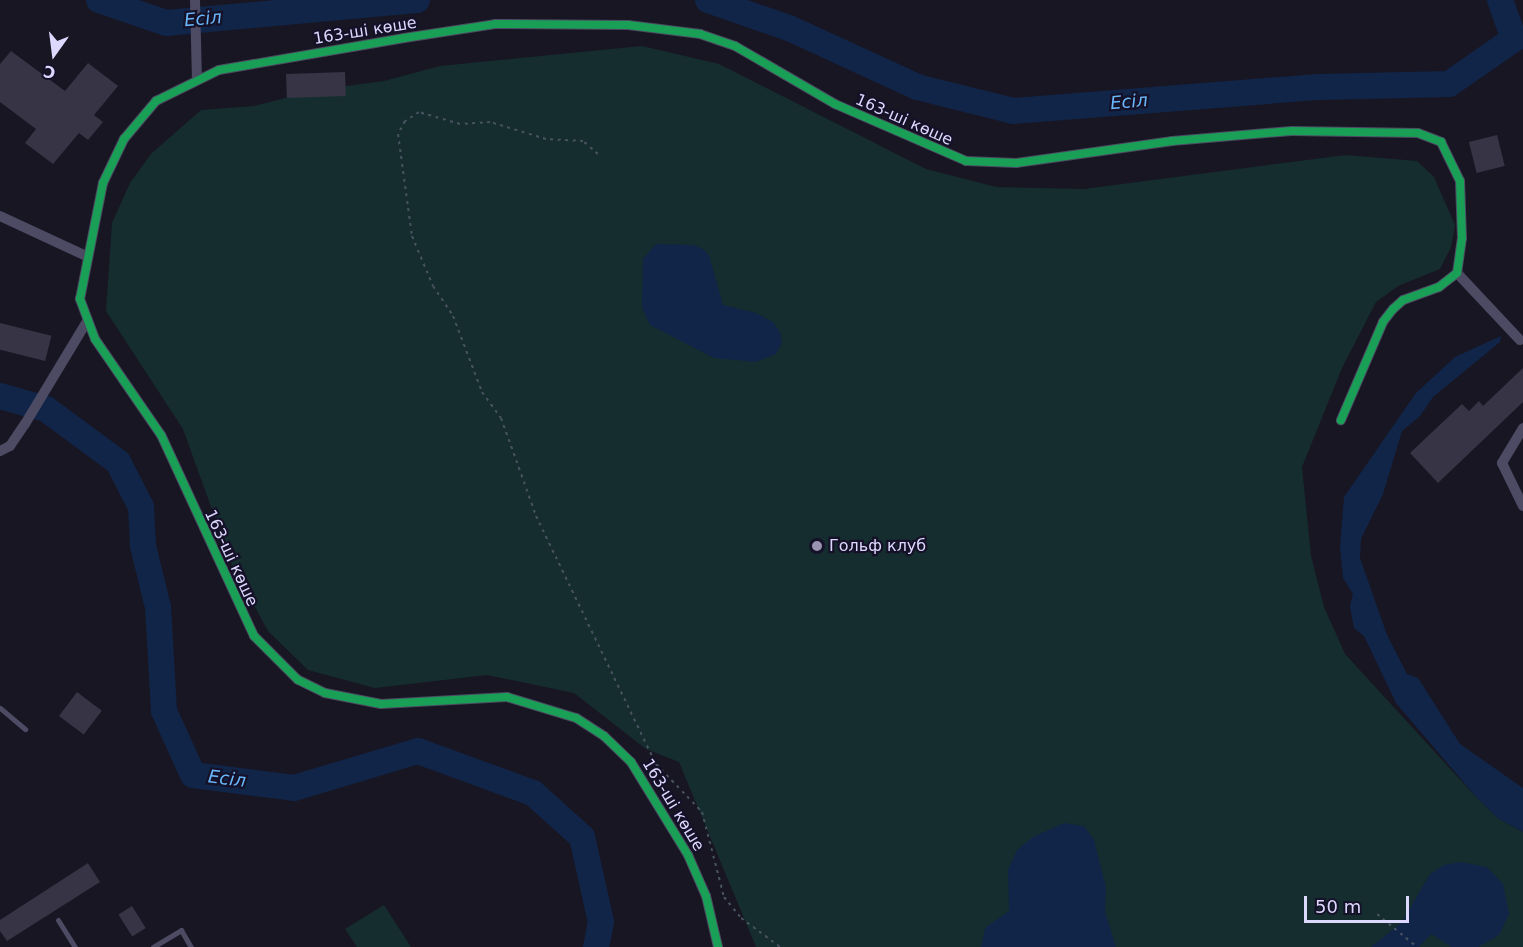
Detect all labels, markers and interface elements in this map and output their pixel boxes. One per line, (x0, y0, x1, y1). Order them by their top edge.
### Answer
water label: Есіл (183, 7, 223, 31)
street label: 163-ші көше (312, 13, 418, 49)
north arrow (24, 24, 84, 84)
text: С (42, 61, 58, 83)
street label: 163-ші көше (852, 90, 956, 150)
water label: Есіл (1109, 90, 1149, 114)
street label: 163-ші көше (200, 507, 262, 609)
place label: Гольф клуб (829, 536, 926, 556)
marker: Гольф клуб (810, 539, 824, 553)
street label: 163-ші көше (638, 755, 708, 855)
water label: Есіл (207, 766, 247, 792)
scale bar (1307, 884, 1412, 922)
text: 50 m (1315, 896, 1361, 917)

